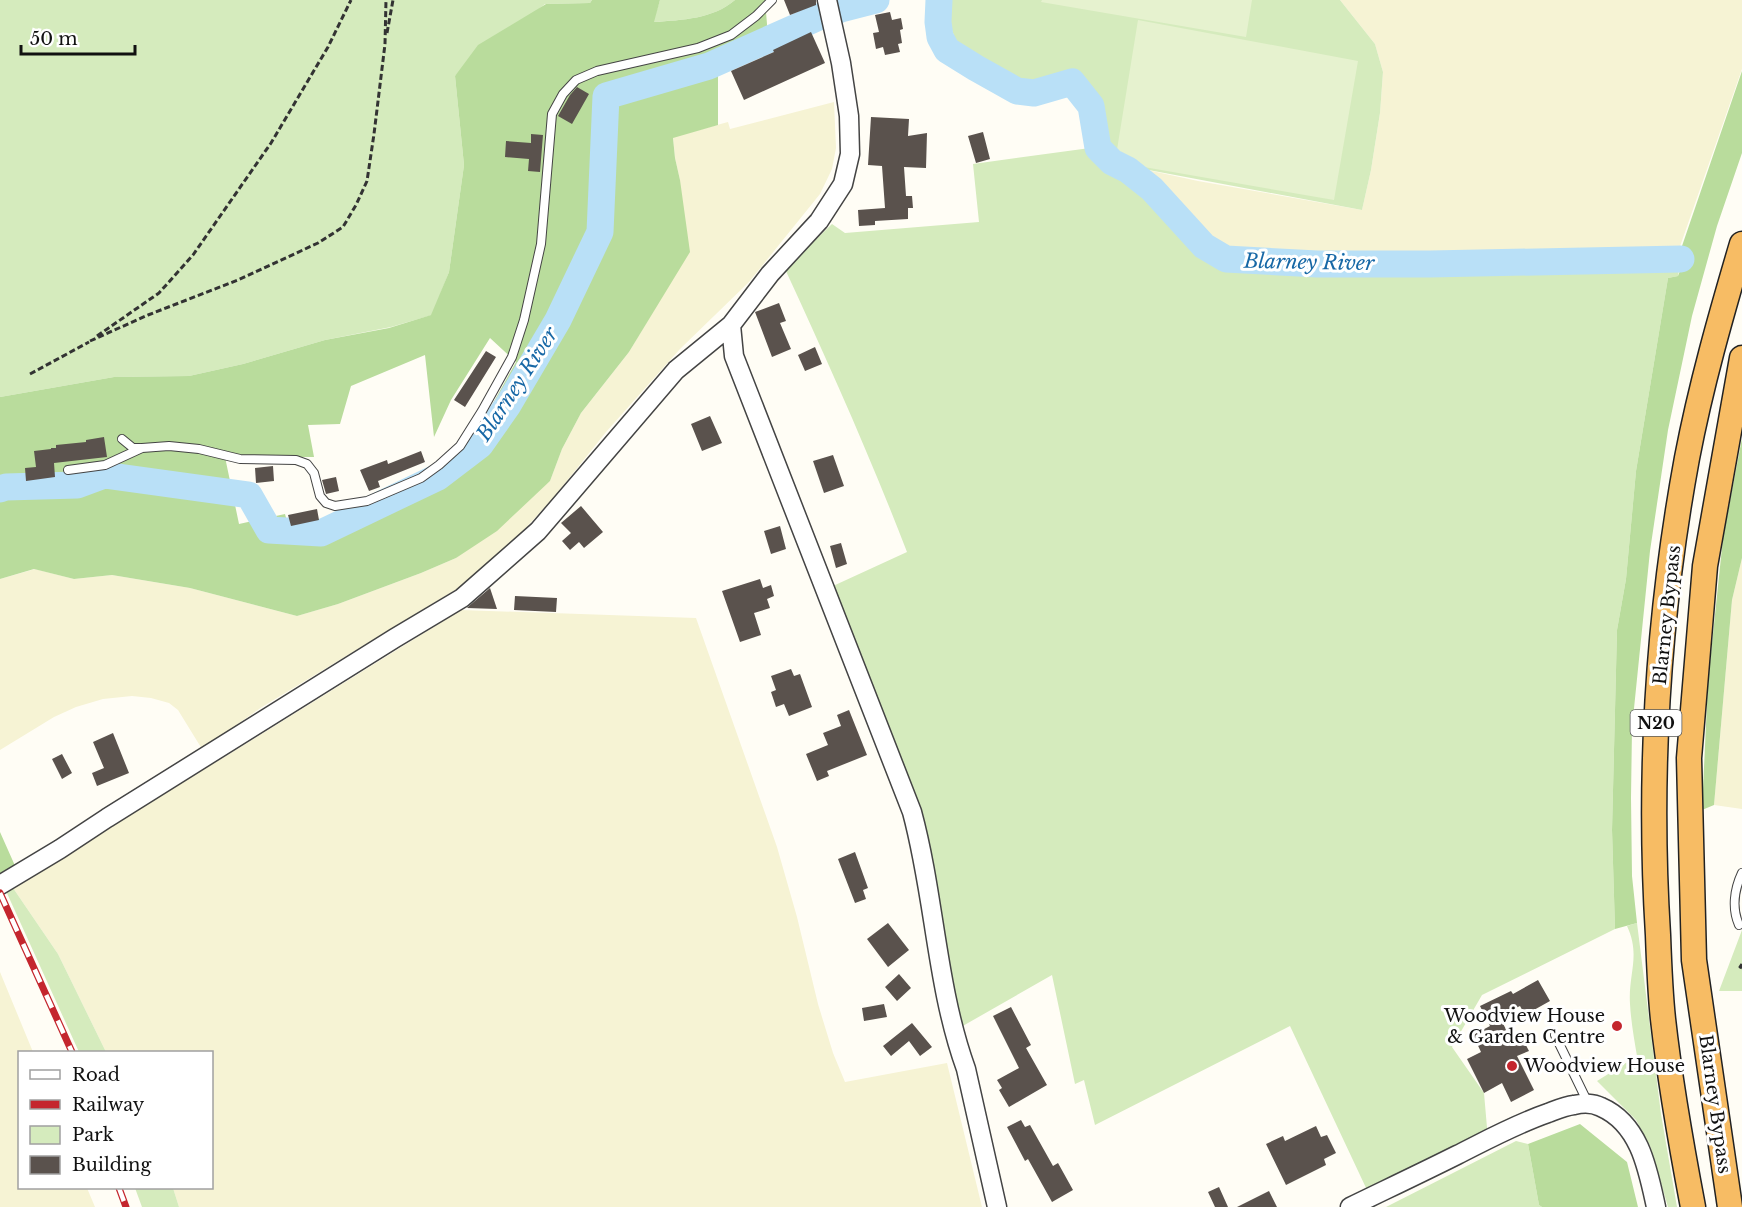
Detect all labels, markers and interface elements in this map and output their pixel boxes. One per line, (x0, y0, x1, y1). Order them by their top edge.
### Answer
scale bar (21, 18, 135, 56)
text: 50 m (30, 28, 78, 50)
water label: Blarney River (1243, 249, 1375, 275)
water label: Blarney River (471, 322, 563, 446)
street label: Blarney Bypass (1649, 544, 1685, 686)
road number: N20 (1630, 710, 1682, 736)
place label: Woodview House & Garden Centre (1443, 1005, 1605, 1048)
marker: Woodview House & Garden Centre (1610, 1019, 1624, 1033)
street label: Blarney Bypass (1694, 1033, 1736, 1175)
legend (18, 1051, 213, 1189)
place label: Woodview House (1523, 1055, 1685, 1077)
marker: Woodview House (1505, 1059, 1519, 1073)
text: Road (72, 1064, 120, 1086)
text: Railway (72, 1094, 145, 1116)
text: Park (72, 1124, 114, 1146)
text: Building (72, 1154, 151, 1176)

